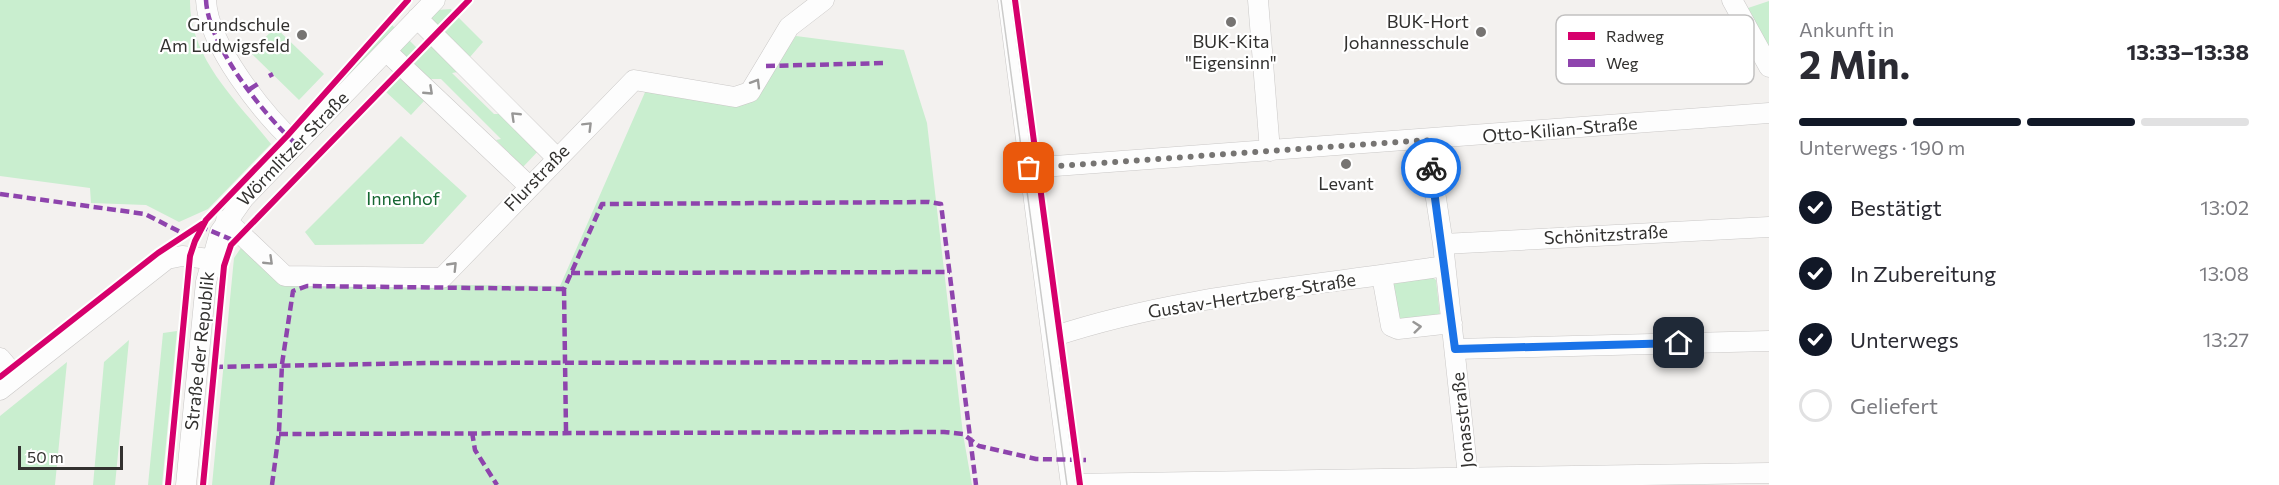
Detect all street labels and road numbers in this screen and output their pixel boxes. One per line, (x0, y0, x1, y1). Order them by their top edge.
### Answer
street label: Wörmlitzer Straße (232, 86, 353, 210)
street label: Otto-Kilian-Straße (1481, 111, 1638, 147)
street label: Flurstraße (499, 139, 573, 215)
street label: Schönitzstraße (1543, 220, 1669, 248)
street label: Gustav-Hertzberg-Straße (1146, 268, 1357, 322)
street label: Straße der Republik (180, 270, 218, 432)
street label: Jonasstraße (1446, 371, 1478, 469)

